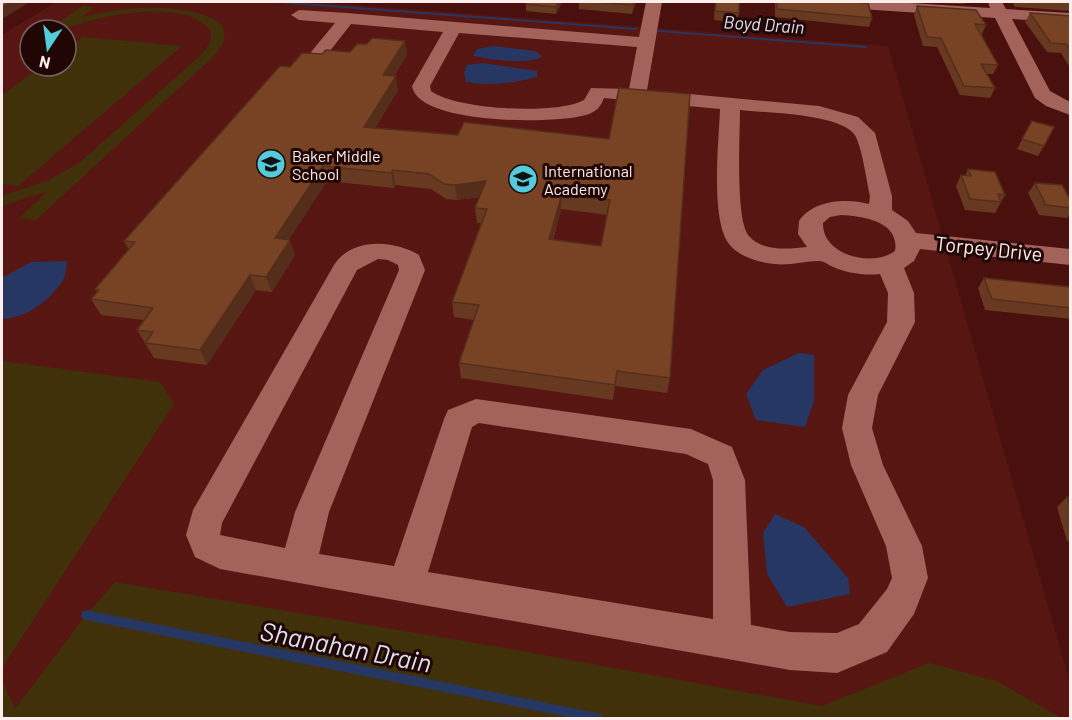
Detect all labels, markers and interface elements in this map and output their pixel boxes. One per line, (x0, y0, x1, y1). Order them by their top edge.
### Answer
water label: Boyd Drain (723, 10, 805, 38)
north arrow (18, 18, 78, 78)
text: N (37, 53, 52, 74)
place label: Baker Middle School (292, 146, 381, 183)
school or university icon: Baker Middle School (255, 148, 287, 180)
place label: International Academy (544, 161, 633, 198)
school or university icon: International Academy (507, 163, 539, 195)
street label: Torpey Drive (934, 230, 1044, 266)
water label: Shanahan Drain (258, 614, 434, 678)

